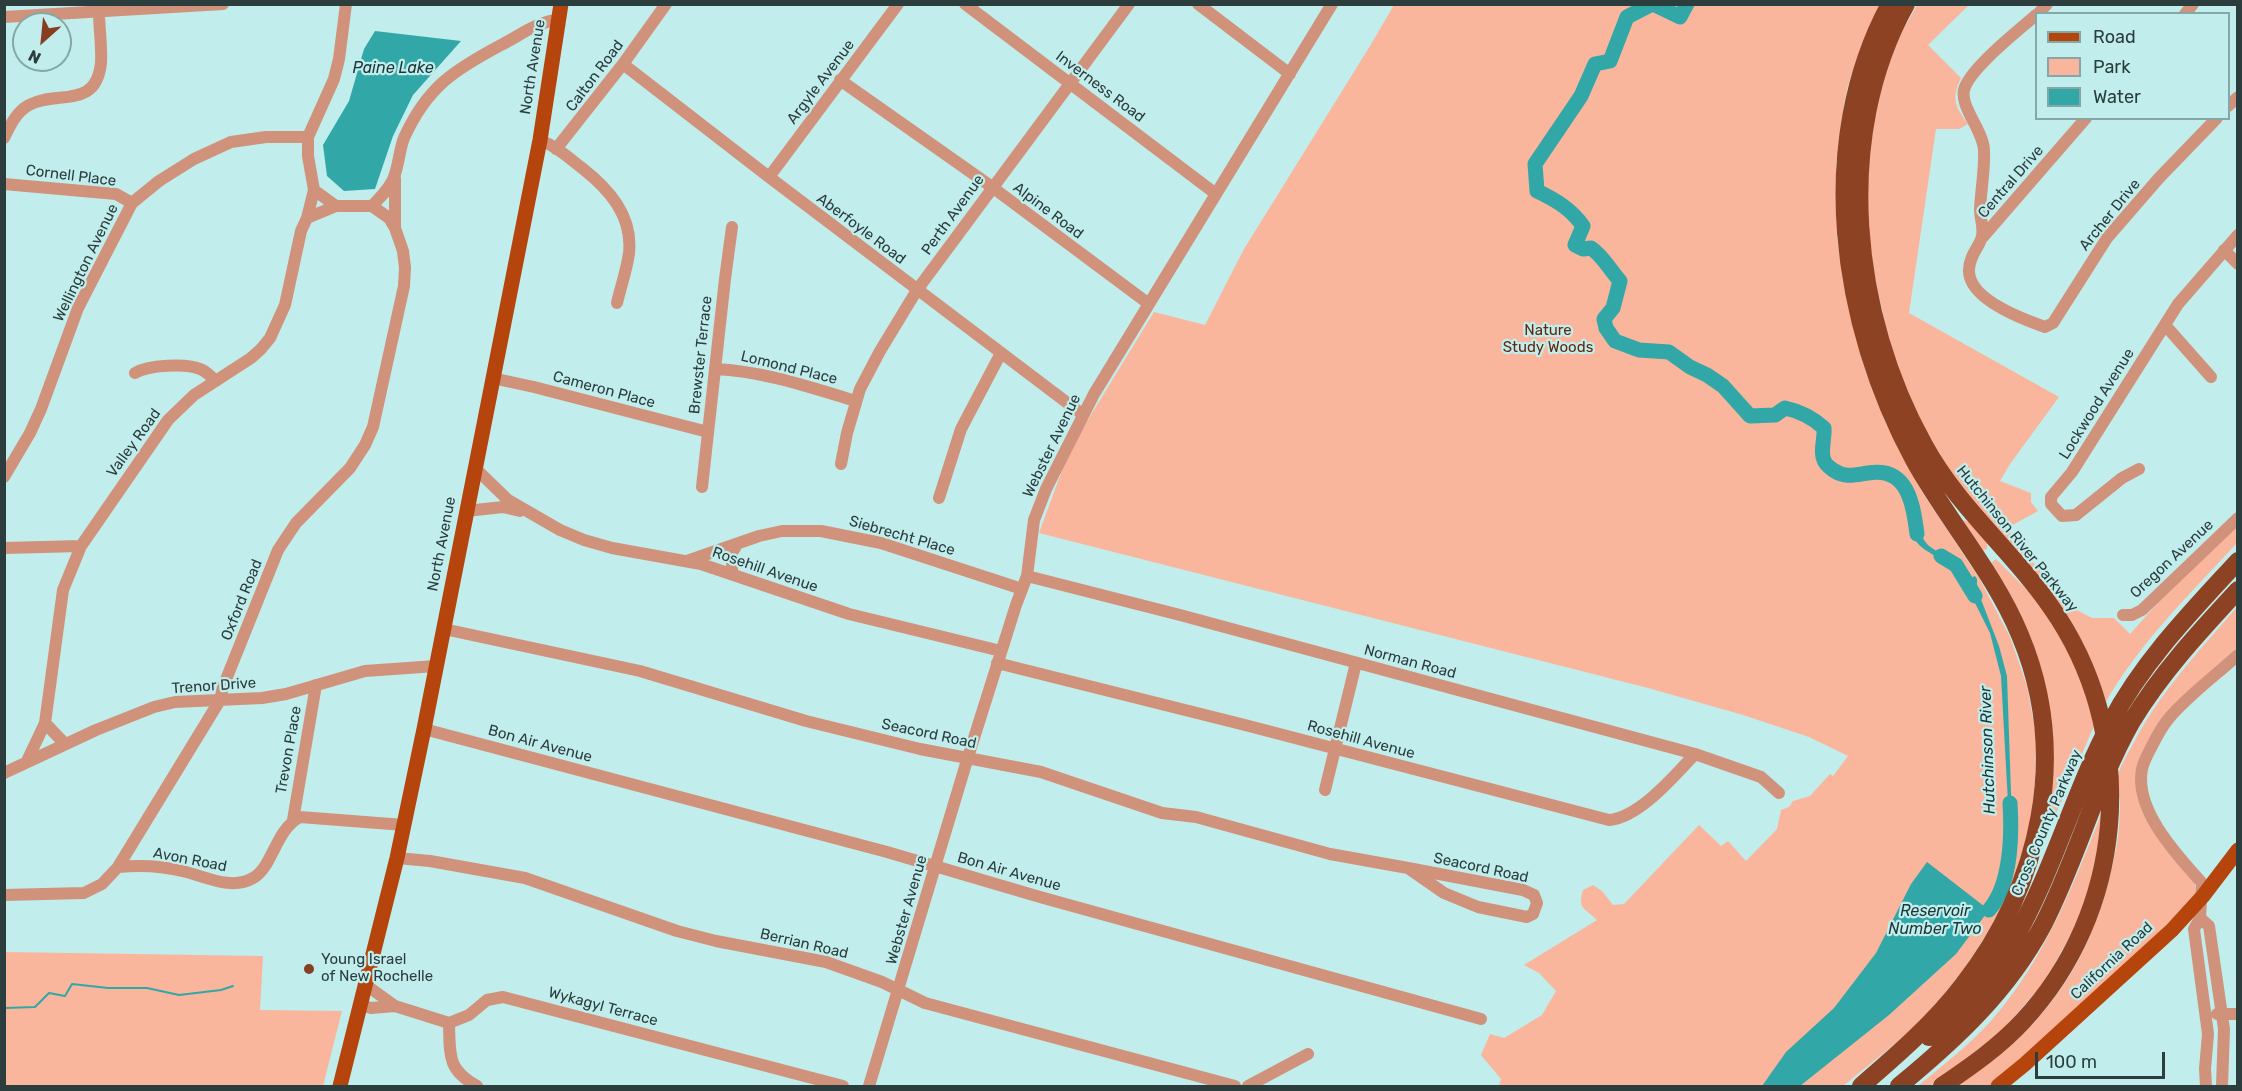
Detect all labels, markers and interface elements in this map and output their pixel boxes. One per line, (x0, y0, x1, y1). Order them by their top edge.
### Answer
north arrow (12, 12, 72, 72)
legend (2035, 12, 2230, 120)
street label: North Avenue (517, 18, 549, 116)
text: Road (2093, 26, 2136, 48)
street label: Argyle Avenue (783, 36, 859, 128)
street label: Calton Road (562, 37, 628, 115)
text: N (25, 46, 44, 68)
street label: Inverness Road (1052, 48, 1148, 126)
text: Park (2093, 56, 2130, 78)
water label: Paine Lake (352, 58, 434, 78)
text: Water (2093, 86, 2141, 108)
street label: Central Drive (1975, 142, 2047, 222)
street label: Cornell Place (25, 162, 117, 190)
street label: Perth Avenue (918, 171, 988, 259)
street label: Archer Drive (2076, 176, 2144, 254)
street label: Alpine Road (1009, 179, 1087, 243)
street label: Aberfoyle Road (813, 190, 909, 268)
street label: Wellington Avenue (50, 201, 122, 325)
street label: Brewster Terrace (686, 295, 716, 415)
park label: Nature Study Woods (1503, 322, 1593, 357)
street label: Lockwood Avenue (2056, 345, 2138, 463)
street label: Lomond Place (739, 347, 839, 389)
street label: Cameron Place (551, 368, 657, 412)
street label: Webster Avenue (1019, 391, 1085, 501)
street label: Valley Road (103, 405, 165, 481)
street label: Hutchinson River Parkway (1952, 462, 2082, 616)
street label: North Avenue (424, 495, 460, 593)
street label: Siebrecht Place (847, 512, 957, 560)
street label: Oregon Avenue (2127, 516, 2217, 602)
street label: Rosehill Avenue (710, 543, 820, 597)
street label: Oxford Road (218, 557, 266, 643)
street label: Norman Road (1362, 641, 1458, 683)
street label: Trenor Drive (171, 674, 257, 698)
water label: Hutchinson River (1976, 686, 2000, 814)
street label: Trevon Place (272, 705, 306, 795)
street label: Seacord Road (880, 715, 978, 753)
street label: Rosehill Avenue (1305, 717, 1417, 763)
street label: Bon Air Avenue (486, 721, 594, 767)
street label: Cross County Parkway (2008, 747, 2086, 899)
street label: Avon Road (152, 844, 228, 876)
street label: Bon Air Avenue (955, 849, 1063, 895)
street label: Seacord Road (1432, 849, 1530, 887)
street label: Webster Avenue (883, 853, 931, 967)
water label: Reservoir Number Two (1888, 901, 1982, 939)
street label: California Road (2067, 918, 2157, 1004)
street label: Berrian Road (758, 925, 850, 963)
place label: Young Israel of New Rochelle (321, 951, 433, 986)
marker: Young Israel of New Rochelle (302, 962, 316, 976)
street label: Wykagyl Terrace (546, 984, 660, 1030)
scale bar (2038, 1040, 2168, 1078)
text: 100 m (2046, 1051, 2097, 1073)

